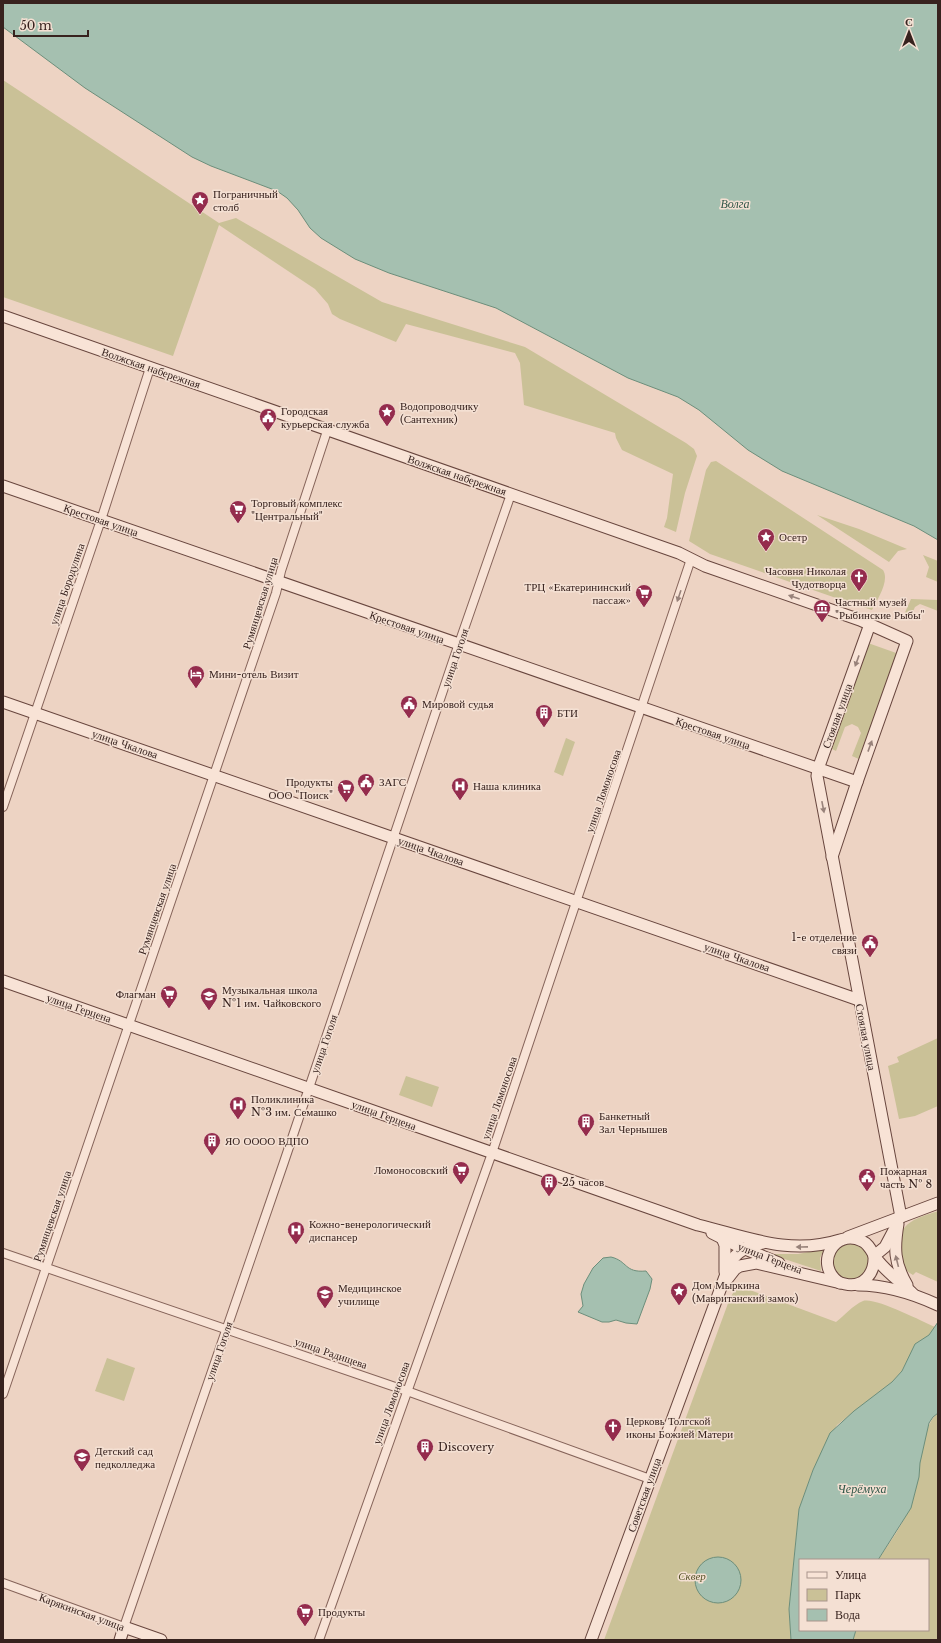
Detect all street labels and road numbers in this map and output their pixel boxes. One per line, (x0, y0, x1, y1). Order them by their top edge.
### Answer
street label: Волжская набережная (100, 345, 202, 391)
street label: Волжская набережная (406, 452, 508, 498)
street label: Крестовая улица (62, 501, 140, 539)
street label: улица Бородулина (46, 541, 88, 627)
street label: Румянцевская улица (239, 555, 281, 651)
street label: Крестовая улица (368, 608, 446, 646)
street label: улица Гоголя (438, 627, 472, 689)
street label: Стоялая улица (819, 682, 855, 750)
street label: Крестовая улица (674, 714, 752, 752)
street label: улица Чкалова (90, 726, 160, 762)
street label: улица Ломоносова (582, 747, 624, 835)
street label: улица Чкалова (396, 833, 466, 869)
street label: Румянцевская улица (135, 861, 179, 956)
street label: улица Чкалова (702, 939, 772, 975)
street label: улица Герцена (45, 990, 113, 1026)
street label: Стоялая улица (853, 1002, 879, 1072)
street label: улица Гоголя (307, 1013, 341, 1075)
street label: улица Ломоносова (478, 1054, 520, 1142)
street label: улица Герцена (350, 1097, 418, 1133)
street label: Румянцевская улица (30, 1168, 74, 1263)
street label: улица Герцена (736, 1239, 804, 1277)
street label: улица Гоголя (202, 1320, 236, 1382)
street label: улица Радищева (293, 1334, 369, 1372)
street label: улица Ломоносова (370, 1360, 413, 1446)
street label: Советская улица (624, 1456, 664, 1534)
street label: Карякинская улица (37, 1590, 127, 1634)

